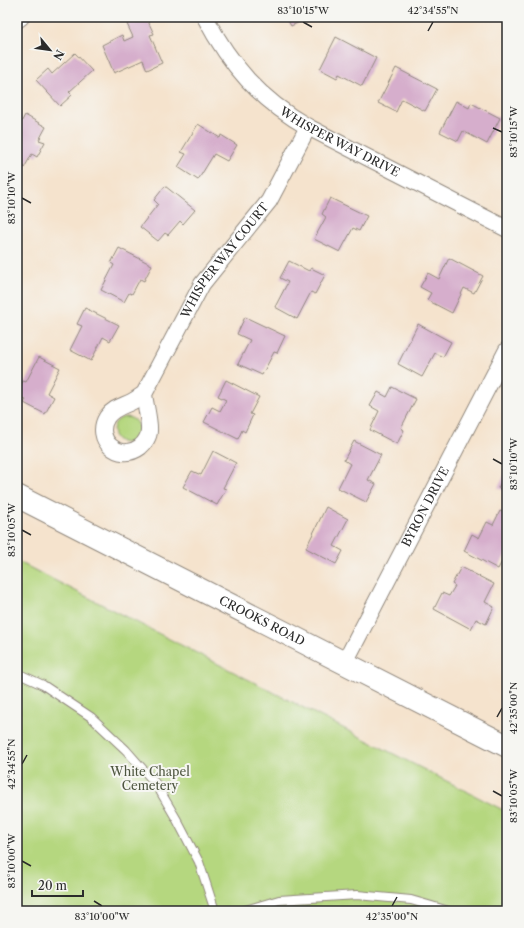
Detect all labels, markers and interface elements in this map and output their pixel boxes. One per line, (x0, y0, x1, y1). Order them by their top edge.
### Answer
text: 83°10'15"W (277, 4, 330, 17)
text: 42°34'55"N (408, 4, 459, 17)
north arrow (30, 30, 70, 70)
text: N (50, 47, 67, 63)
street label: WHISPER WAY DRIVE (276, 103, 402, 180)
text: 83°10'15"W (507, 105, 520, 158)
text: 83°10'10"W (5, 171, 18, 224)
street label: WHISPER WAY COURT (177, 200, 272, 321)
text: 83°10'10"W (507, 437, 520, 490)
street label: BYRON DRIVE (398, 464, 452, 549)
text: 83°10'05"W (5, 502, 18, 557)
street label: CROOKS ROAD (217, 592, 308, 649)
text: 42°35'00"N (507, 682, 520, 734)
text: 42°34'55"N (5, 739, 18, 790)
park label: White Chapel Cemetery (109, 764, 190, 793)
text: 83°10'05"W (507, 768, 520, 823)
text: 83°10'00"W (5, 833, 18, 888)
scale bar (32, 872, 83, 898)
text: 20 m (38, 878, 67, 893)
text: 83°10'00"W (75, 910, 130, 923)
text: 42°35'00"N (366, 910, 418, 923)

